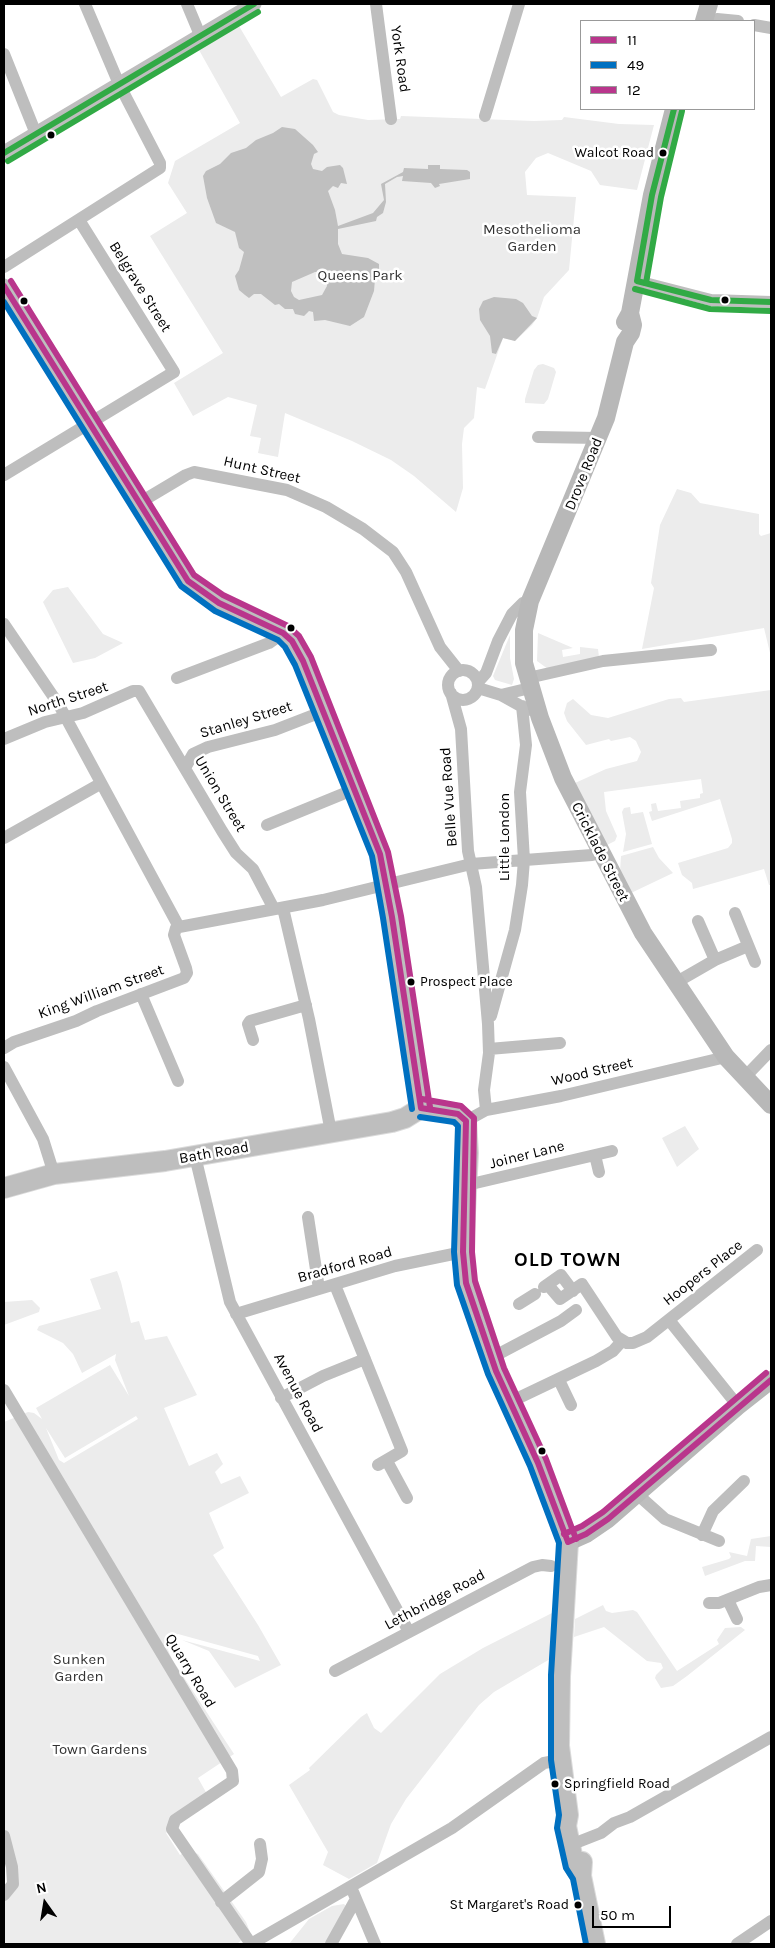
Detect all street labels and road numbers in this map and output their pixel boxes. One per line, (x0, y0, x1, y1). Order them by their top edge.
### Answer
street label: York Road (386, 24, 414, 94)
street label: Belgrave Street (105, 238, 175, 336)
street label: Drove Road (561, 435, 607, 513)
street label: Hunt Street (222, 452, 302, 488)
street label: North Street (26, 678, 110, 720)
street label: Stanley Street (198, 697, 294, 743)
street label: Belle Vue Road (437, 746, 461, 848)
street label: Union Street (190, 753, 250, 835)
street label: Little London (496, 793, 514, 881)
street label: Cricklade Street (567, 799, 633, 905)
street label: King William Street (36, 961, 166, 1023)
street label: Wood Street (550, 1054, 634, 1090)
street label: Joiner Lane (488, 1137, 566, 1173)
street label: Bath Road (178, 1138, 250, 1168)
street label: Hoopers Place (660, 1236, 746, 1310)
street label: Bradford Road (296, 1243, 394, 1287)
street label: Avenue Road (270, 1350, 326, 1436)
street label: Lethbridge Road (382, 1566, 488, 1634)
street label: Quarry Road (161, 1631, 219, 1711)

